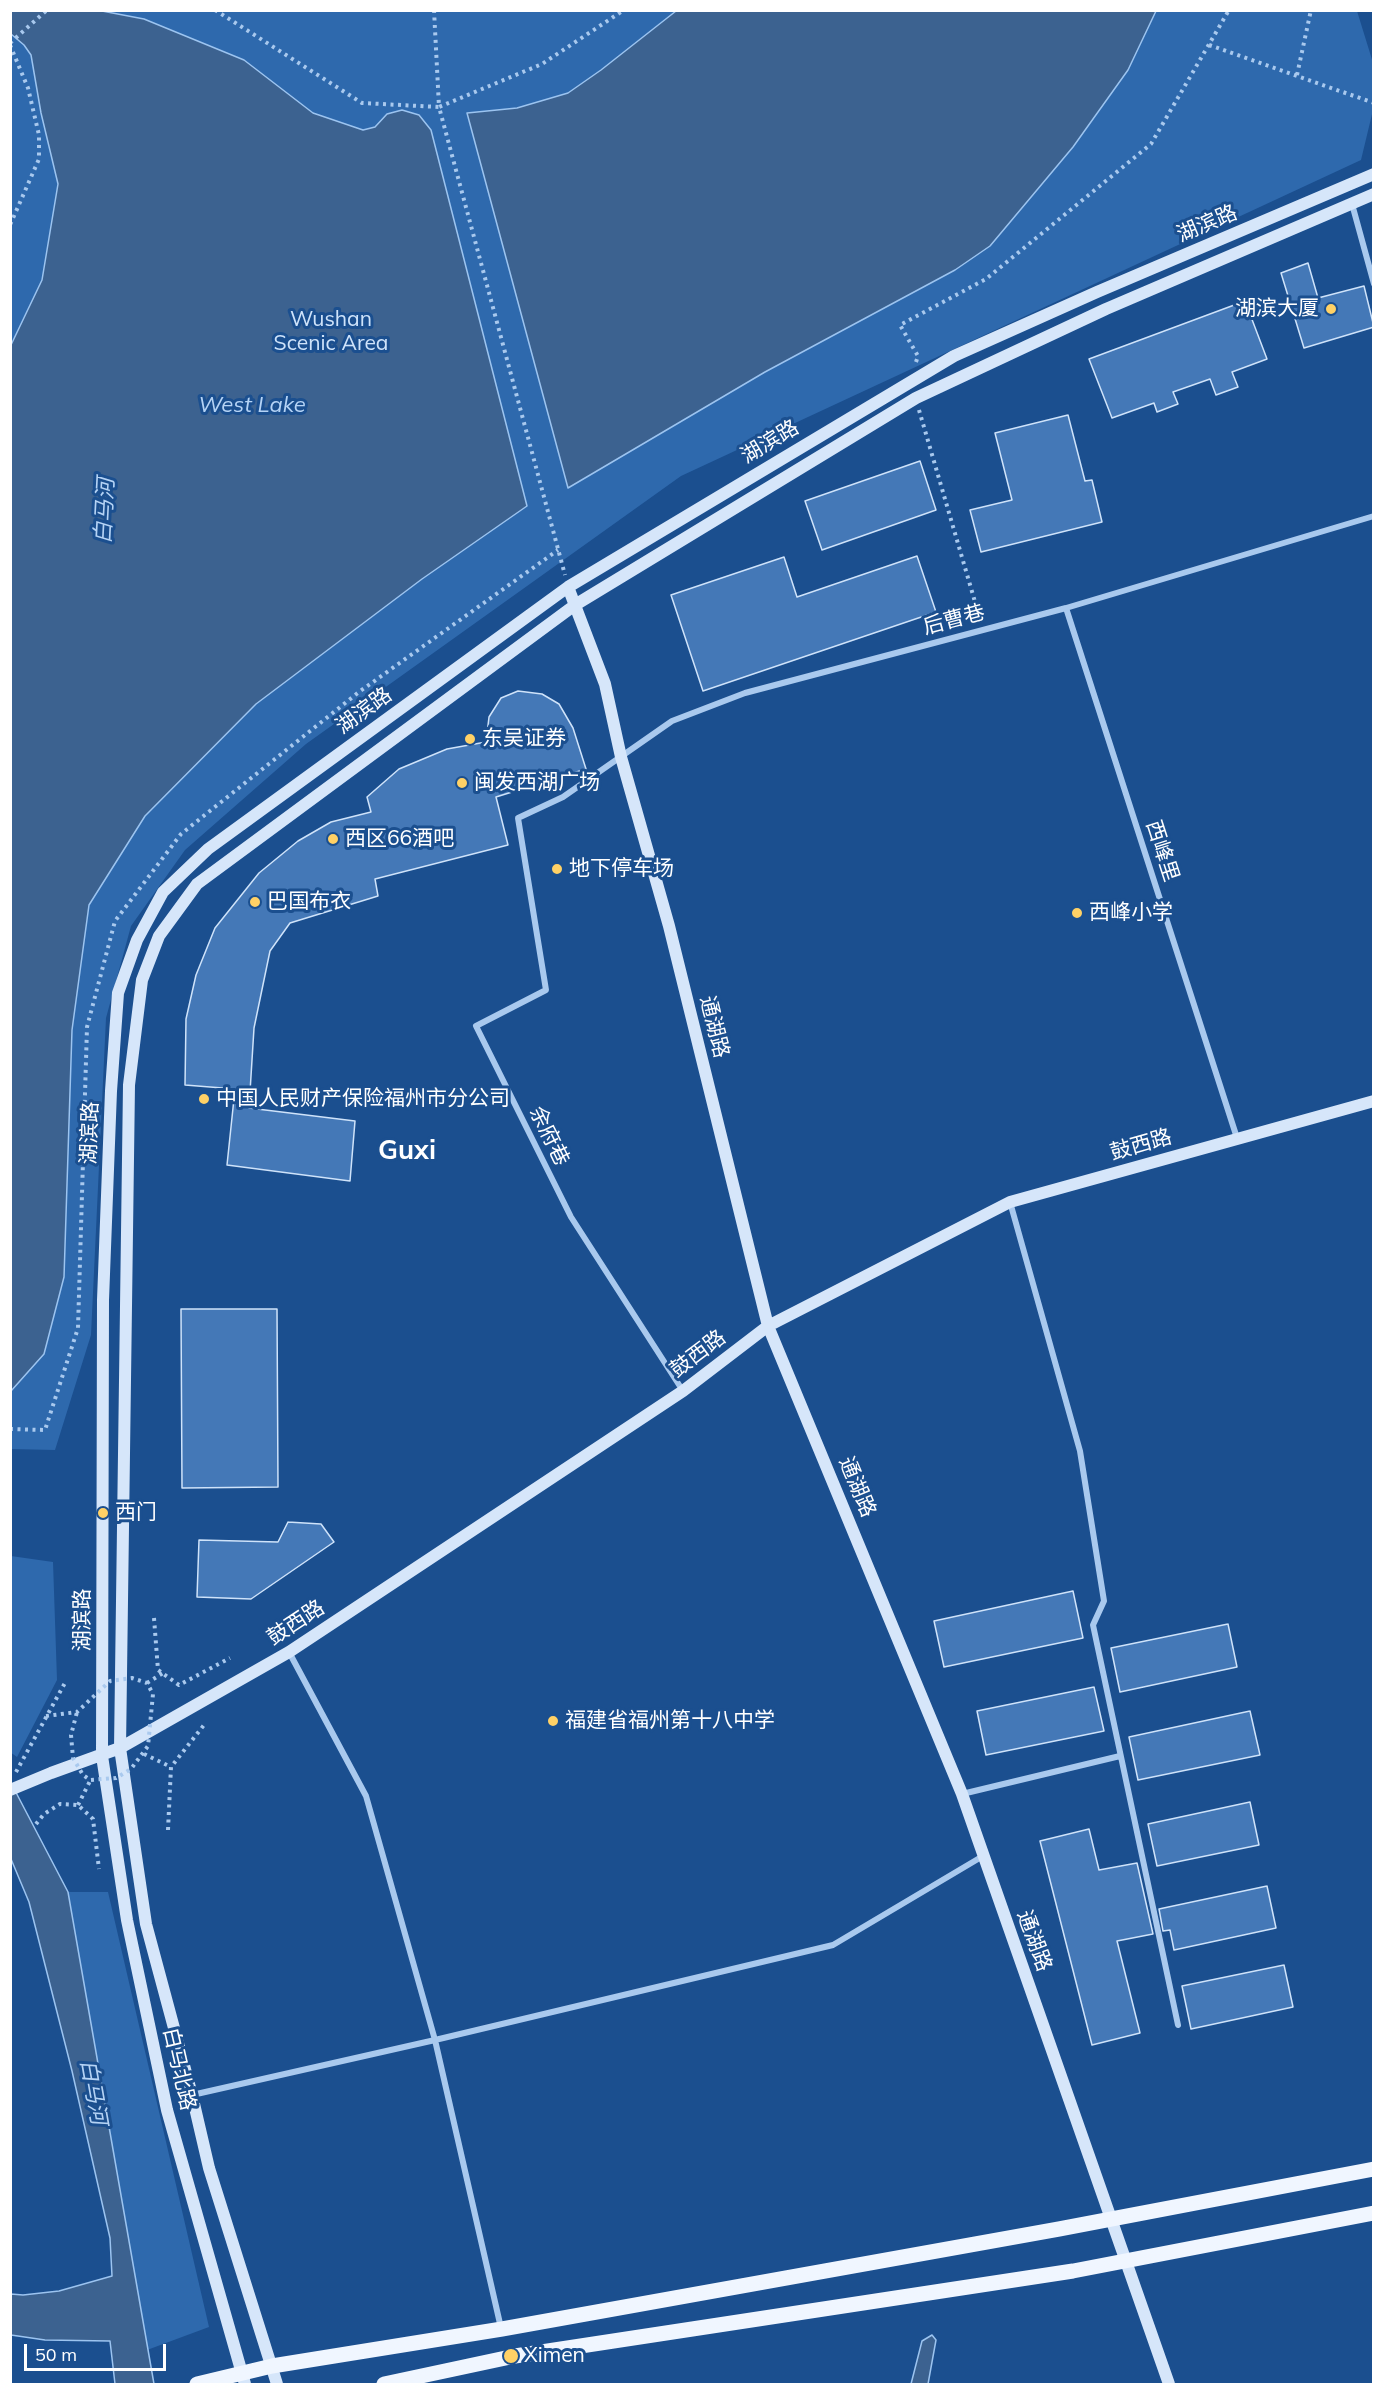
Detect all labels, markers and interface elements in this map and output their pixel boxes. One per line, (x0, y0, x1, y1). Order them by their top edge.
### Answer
street label: 湖滨路 (1173, 200, 1241, 248)
place label: 湖滨大厦 (1235, 296, 1319, 322)
marker: 湖滨大厦 (1324, 302, 1338, 316)
park label: Wushan Scenic Area (274, 307, 388, 357)
water label: West Lake (198, 392, 306, 418)
street label: 湖滨路 (737, 415, 803, 469)
water label: 白马河 (90, 477, 120, 545)
street label: 后曹巷 (920, 600, 988, 640)
street label: 湖滨路 (331, 682, 397, 740)
place label: 东吴证券 (482, 726, 566, 752)
marker: 东吴证券 (463, 732, 477, 746)
place label: 闽发西湖广场 (474, 770, 600, 796)
marker: 闽发西湖广场 (455, 776, 469, 790)
street label: 西峰里 (1140, 817, 1184, 885)
place label: 西区66酒吧 (345, 826, 454, 852)
marker: 西区66酒吧 (326, 832, 340, 846)
place label: 地下停车场 (569, 856, 674, 882)
marker: 地下停车场 (550, 862, 564, 876)
place label: 巴国布衣 (267, 889, 351, 915)
marker: 巴国布衣 (248, 895, 262, 909)
place label: 西峰小学 (1089, 900, 1173, 926)
marker: 西峰小学 (1070, 906, 1084, 920)
street label: 通湖路 (694, 993, 734, 1061)
place label: 中国人民财产保险福州市分公司 (216, 1086, 510, 1112)
marker: 中国人民财产保险福州市分公司 (197, 1092, 211, 1106)
street label: 湖滨路 (76, 1101, 104, 1165)
street label: 余府巷 (524, 1102, 574, 1170)
street label: 鼓西路 (1107, 1124, 1175, 1166)
district label: Guxi (378, 1135, 436, 1167)
street label: 鼓西路 (665, 1325, 731, 1383)
street label: 通湖路 (833, 1453, 881, 1521)
place label: 西门 (115, 1500, 157, 1526)
marker: 西门 (96, 1506, 110, 1520)
street label: 湖滨路 (70, 1589, 96, 1651)
street label: 鼓西路 (263, 1595, 329, 1651)
place label: 福建省福州第十八中学 (565, 1708, 775, 1734)
marker: 福建省福州第十八中学 (546, 1714, 560, 1728)
street label: 通湖路 (1011, 1907, 1057, 1975)
street label: 白马北路 (157, 2025, 201, 2113)
water label: 白马河 (74, 2057, 112, 2127)
scale bar (27, 2332, 170, 2370)
text: 50 m (35, 2343, 77, 2366)
place label: Ximen (524, 2343, 585, 2369)
marker: Ximen (502, 2347, 520, 2365)

